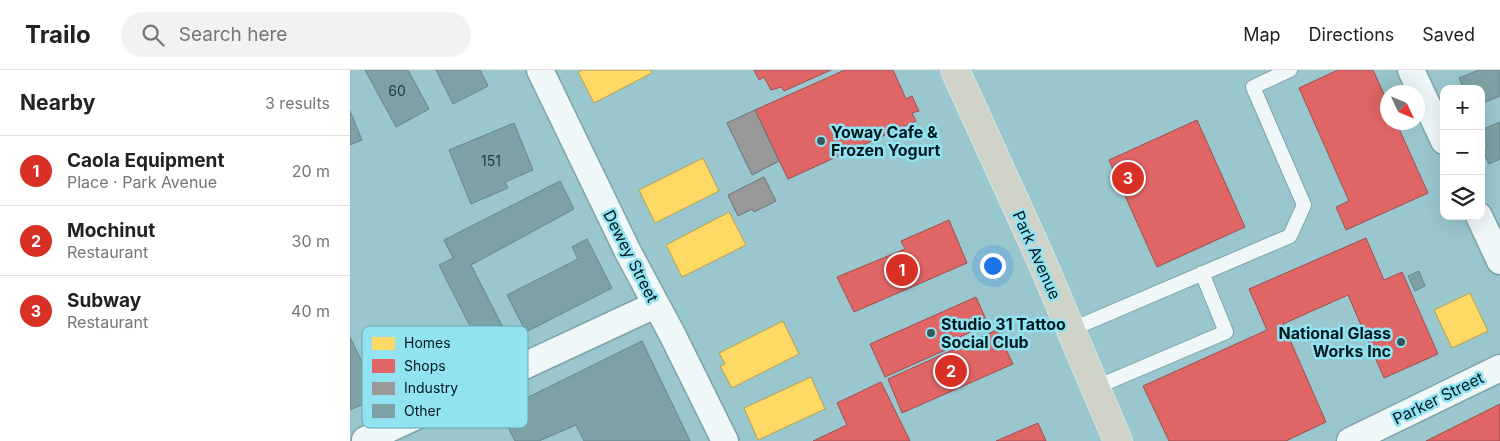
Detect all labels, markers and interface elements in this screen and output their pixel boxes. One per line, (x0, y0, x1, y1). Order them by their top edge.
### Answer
search box (121, 12, 471, 57)
text: Trailo (25, 20, 91, 49)
icon: search (139, 21, 167, 49)
text: Search here (179, 23, 287, 46)
text: Map (1243, 24, 1281, 45)
text: Directions (1309, 24, 1394, 45)
text: Saved (1422, 24, 1475, 45)
house number: 60 (388, 82, 406, 99)
north arrow (1380, 85, 1425, 130)
map controls (1440, 85, 1485, 220)
button: + (1440, 85, 1485, 130)
text: Nearby (20, 90, 95, 115)
text: 3 results (265, 93, 330, 113)
place label: Yoway Cafe & Frozen Yogurt (831, 122, 940, 160)
button: − (1440, 130, 1485, 175)
marker: Yoway Cafe & Frozen Yogurt (815, 135, 827, 147)
text: Caola Equipment (67, 149, 224, 172)
house number: 151 (481, 152, 501, 169)
pin: 3 (1112, 159, 1144, 197)
text: 1 (33, 161, 39, 181)
text: 20 m (292, 161, 330, 181)
text: Place · Park Avenue (67, 172, 217, 192)
button: layers (1440, 175, 1485, 220)
street label: Dewey Street (599, 206, 663, 306)
street label: Park Avenue (1009, 208, 1065, 302)
text: Mochinut (67, 219, 155, 242)
text: 2 (31, 231, 41, 251)
text: 30 m (292, 231, 330, 251)
text: Restaurant (67, 242, 148, 262)
pin: 1 (886, 251, 918, 289)
your location (980, 253, 1006, 279)
text: Subway (67, 289, 141, 312)
text: 3 (31, 301, 41, 321)
text: 40 m (291, 301, 330, 321)
text: Restaurant (67, 312, 148, 332)
place label: Studio 31 Tattoo Social Club (941, 314, 1066, 352)
place label: National Glass Works Inc (1279, 323, 1391, 361)
legend (362, 326, 528, 428)
marker: Studio 31 Tattoo Social Club (925, 327, 937, 339)
text: Homes (404, 334, 451, 351)
marker: National Glass Works Inc (1395, 336, 1407, 348)
pin: 2 (935, 352, 967, 390)
text: Shops (404, 357, 446, 374)
street label: Parker Street (1389, 367, 1487, 429)
text: Industry (404, 379, 458, 396)
text: Other (404, 402, 441, 419)

